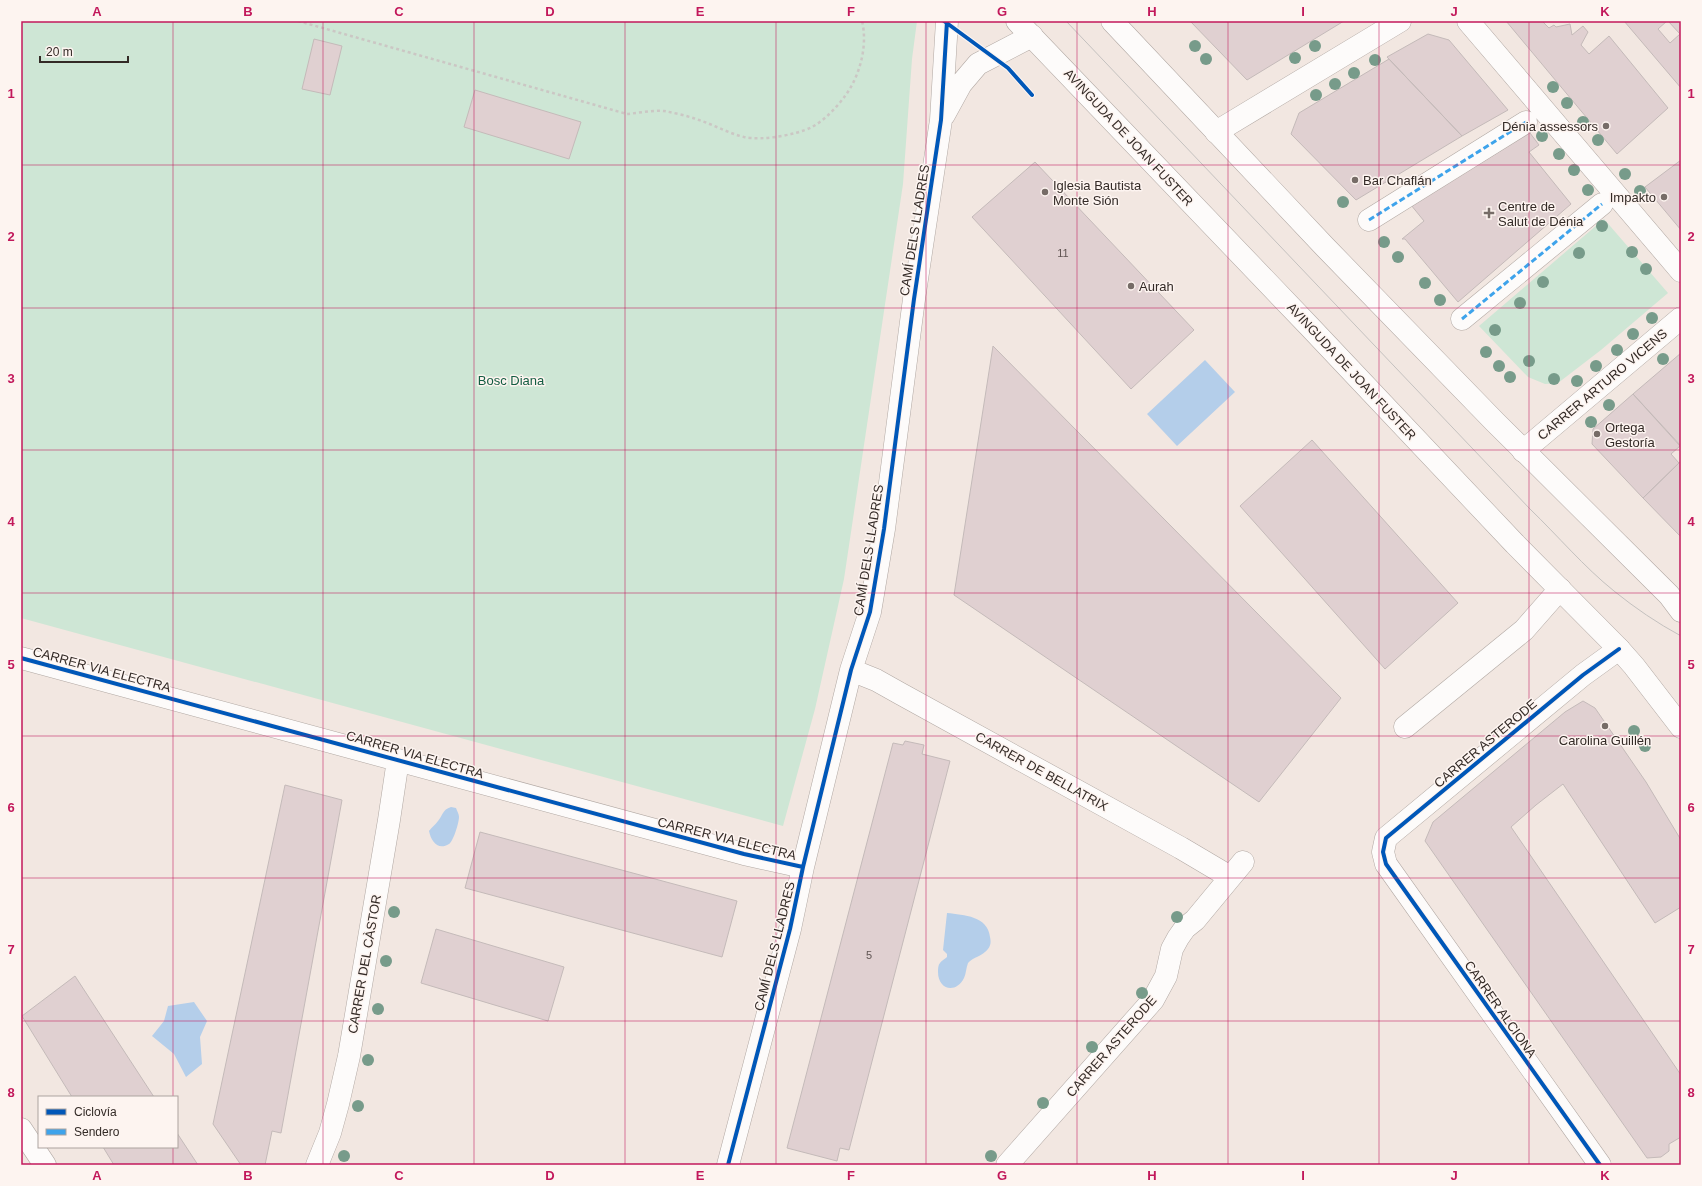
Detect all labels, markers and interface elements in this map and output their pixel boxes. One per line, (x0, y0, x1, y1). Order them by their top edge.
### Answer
text: A (92, 4, 102, 19)
text: B (243, 4, 253, 19)
text: C (394, 4, 404, 19)
text: D (545, 4, 555, 19)
text: E (696, 4, 705, 19)
text: F (847, 4, 855, 19)
text: G (997, 4, 1007, 19)
text: H (1147, 4, 1157, 19)
text: I (1301, 4, 1305, 19)
text: J (1450, 4, 1458, 19)
text: K (1600, 4, 1610, 19)
scale bar (40, 38, 128, 64)
text: 20 m (46, 45, 73, 59)
street label: AVINGUDA DE JOAN FUSTER (1061, 66, 1196, 209)
text: 1 (7, 86, 15, 101)
text: 1 (1687, 86, 1695, 101)
place label: Dénia assessors (1502, 119, 1598, 134)
marker: Dénia assessors (1601, 121, 1611, 131)
street label: CAMÍ DELS LLADRES (897, 163, 932, 297)
place label: Bar Chaflán (1363, 173, 1432, 188)
marker: Bar Chaflán (1350, 175, 1360, 185)
place label: Iglesia Bautista Monte Sión (1053, 178, 1142, 208)
marker: Iglesia Bautista Monte Sión (1040, 187, 1050, 197)
place label: Impakto (1610, 190, 1656, 205)
marker: Impakto (1659, 192, 1669, 202)
place label: Centre de Salut de Dénia (1498, 199, 1584, 229)
marker: Centre de Salut de Dénia (1483, 207, 1495, 219)
text: 2 (7, 229, 15, 244)
text: 2 (1687, 229, 1695, 244)
house number: 11 (1057, 247, 1069, 259)
place label: Aurah (1139, 279, 1174, 294)
marker: Aurah (1126, 281, 1136, 291)
street label: AVINGUDA DE JOAN FUSTER (1284, 300, 1419, 443)
street label: CARRER ARTURO VICENS (1535, 326, 1670, 443)
text: 3 (7, 371, 15, 386)
text: 3 (1687, 371, 1695, 386)
park label: Bosc Diana (478, 373, 545, 388)
place label: Ortega Gestoría (1605, 420, 1656, 450)
marker: Ortega Gestoría (1592, 429, 1602, 439)
street label: CAMÍ DELS LLADRES (851, 483, 886, 617)
text: 4 (7, 514, 15, 529)
text: 4 (1687, 514, 1695, 529)
street label: CARRER VIA ELECTRA (31, 644, 173, 695)
text: 5 (7, 657, 15, 672)
text: 5 (1687, 657, 1695, 672)
street label: CARRER ASTERODE (1431, 696, 1540, 791)
marker: Carolina Guillén (1600, 721, 1610, 731)
street label: CARRER VIA ELECTRA (344, 728, 486, 781)
street label: CARRER DE BELLATRIX (973, 729, 1111, 814)
place label: Carolina Guillén (1559, 733, 1651, 748)
text: 6 (7, 800, 15, 815)
text: 6 (1687, 800, 1695, 815)
street label: CARRER VIA ELECTRA (656, 814, 798, 863)
street label: CAMÍ DELS LLADRES (751, 879, 798, 1012)
street label: CARRER DEL CÀSTOR (345, 893, 384, 1035)
text: 7 (7, 942, 15, 957)
text: 7 (1687, 942, 1695, 957)
house number: 5 (866, 949, 872, 961)
street label: CARRER ALCIONA (1462, 958, 1540, 1061)
street label: CARRER ASTERODE (1063, 992, 1160, 1100)
text: 8 (7, 1085, 15, 1100)
text: 8 (1687, 1085, 1695, 1100)
legend (38, 1096, 178, 1148)
text: Ciclovía (74, 1105, 117, 1119)
text: Sendero (74, 1125, 120, 1139)
text: A (92, 1168, 102, 1183)
text: B (243, 1168, 253, 1183)
text: C (394, 1168, 404, 1183)
text: D (545, 1168, 555, 1183)
text: E (696, 1168, 705, 1183)
text: F (847, 1168, 855, 1183)
text: G (997, 1168, 1007, 1183)
text: H (1147, 1168, 1157, 1183)
text: I (1301, 1168, 1305, 1183)
text: J (1450, 1168, 1458, 1183)
text: K (1600, 1168, 1610, 1183)

